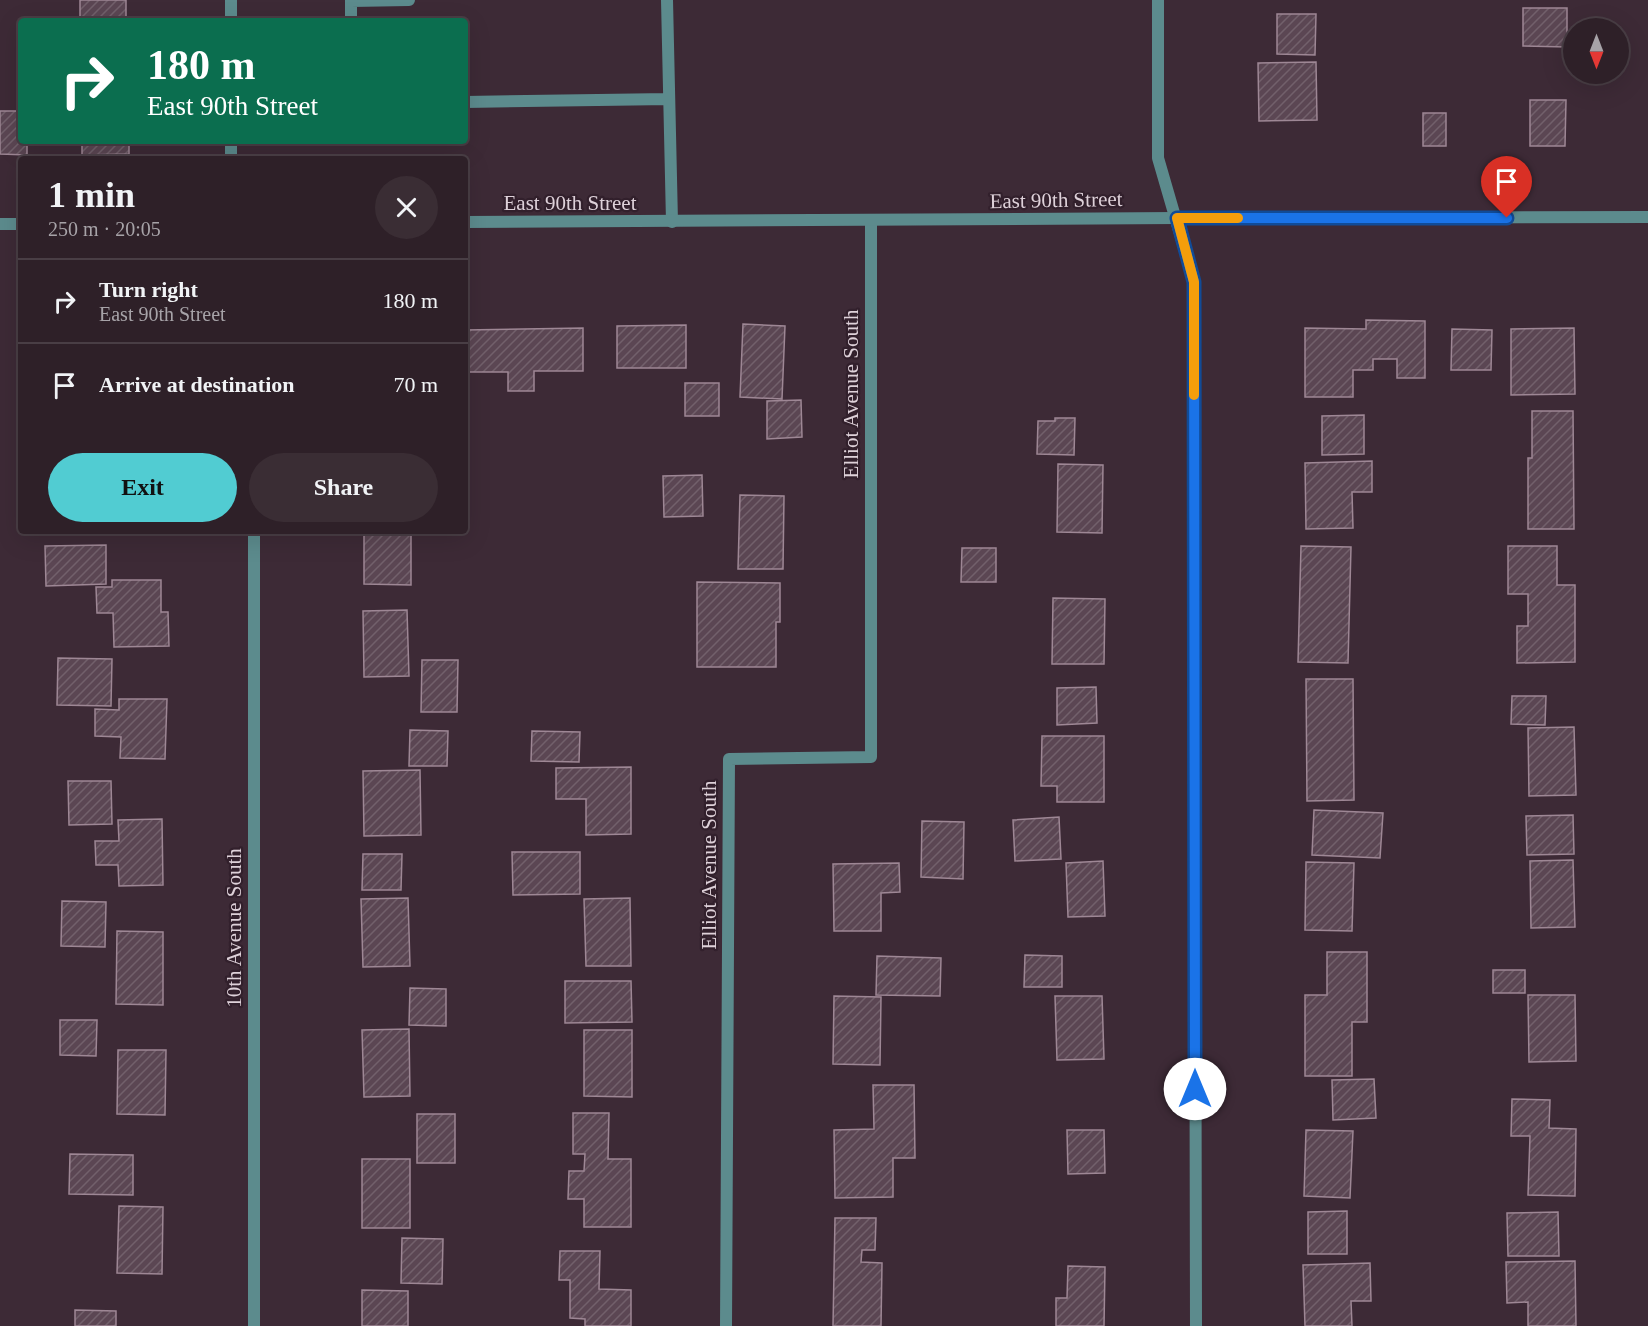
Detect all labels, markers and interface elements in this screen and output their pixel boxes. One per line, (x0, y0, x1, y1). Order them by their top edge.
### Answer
north arrow (1563, 18, 1629, 84)
map controls (1563, 18, 1629, 84)
icon: right (48, 42, 126, 120)
text: 180 m (147, 42, 256, 88)
text: East 90th Street (147, 91, 318, 121)
pin (1481, 156, 1532, 218)
icon: arrive (1490, 165, 1523, 198)
text: 1 min (48, 175, 135, 215)
button: close (375, 176, 438, 239)
street label: East 90th Street (989, 187, 1123, 213)
street label: East 90th Street (504, 191, 637, 215)
text: 250 m · 20:05 (48, 218, 161, 240)
text: Turn right (99, 277, 198, 302)
icon: right (48, 285, 81, 318)
text: 180 m (382, 288, 438, 313)
text: East 90th Street (99, 303, 226, 325)
street label: Elliot Avenue South (839, 309, 863, 478)
icon: arrive (48, 369, 81, 402)
text: Arrive at destination (99, 372, 295, 397)
text: 70 m (393, 372, 438, 397)
button: Exit (48, 453, 237, 522)
button: Share (249, 453, 438, 522)
street label: Elliot Avenue South (697, 780, 721, 949)
street label: 10th Avenue South (222, 848, 246, 1008)
position arrow (1163, 1057, 1227, 1121)

